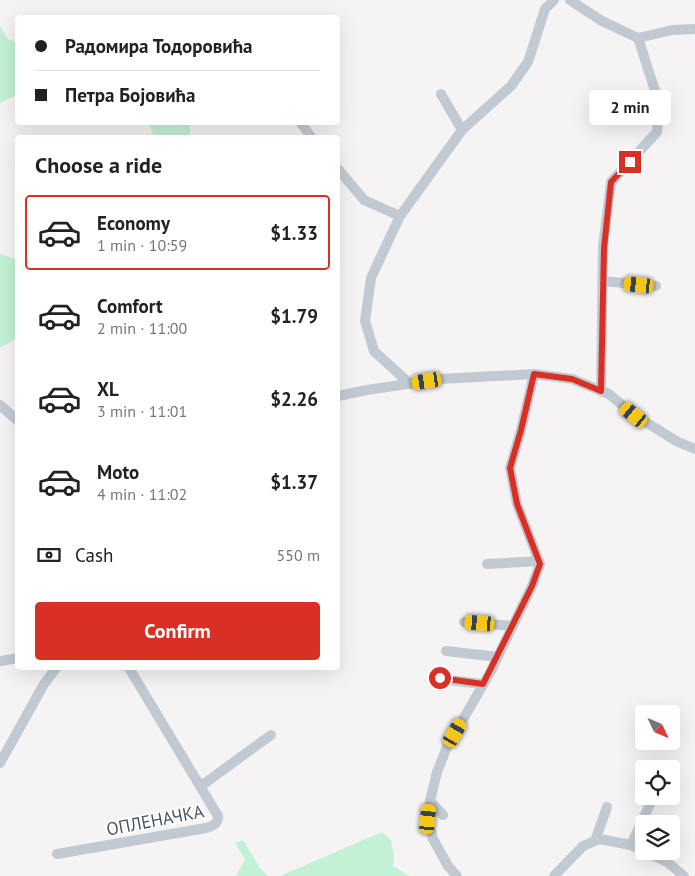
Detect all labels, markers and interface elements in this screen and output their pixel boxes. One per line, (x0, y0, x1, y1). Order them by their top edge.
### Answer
text: Радомира Тодоровића (65, 34, 253, 58)
text: Петра Бојовића (65, 83, 195, 107)
callout: 2 min (589, 90, 671, 124)
text: 2 min (610, 97, 650, 117)
text: Choose a ride (35, 151, 162, 179)
route end (619, 151, 641, 173)
icon: car (37, 210, 82, 255)
text: Economy (97, 211, 170, 235)
text: $1.33 (270, 221, 318, 245)
text: 1 min · 10:59 (97, 235, 187, 255)
car (623, 276, 654, 294)
icon: car (37, 293, 82, 338)
text: Comfort (97, 294, 163, 318)
text: $1.79 (270, 304, 318, 328)
text: 2 min · 11:00 (97, 318, 187, 338)
car (411, 371, 442, 391)
icon: car (37, 376, 82, 421)
text: XL (97, 377, 119, 401)
text: $2.26 (270, 387, 318, 411)
car (617, 400, 650, 430)
text: 3 min · 11:01 (97, 401, 187, 421)
icon: car (37, 459, 82, 504)
text: Moto (97, 460, 139, 484)
text: $1.37 (270, 470, 318, 494)
text: 4 min · 11:02 (97, 484, 187, 504)
icon: cash (35, 541, 63, 569)
text: Cash (75, 543, 113, 567)
text: 550 m (277, 545, 320, 565)
button: Confirm (35, 602, 320, 660)
car (464, 614, 495, 632)
route start (429, 667, 451, 689)
north arrow (635, 705, 680, 750)
map controls (635, 705, 680, 860)
car (441, 716, 468, 750)
button: locate (635, 760, 680, 805)
street label: ОПЛЕНАЧКА (104, 799, 206, 841)
car (418, 803, 437, 835)
button: layers (635, 815, 680, 860)

